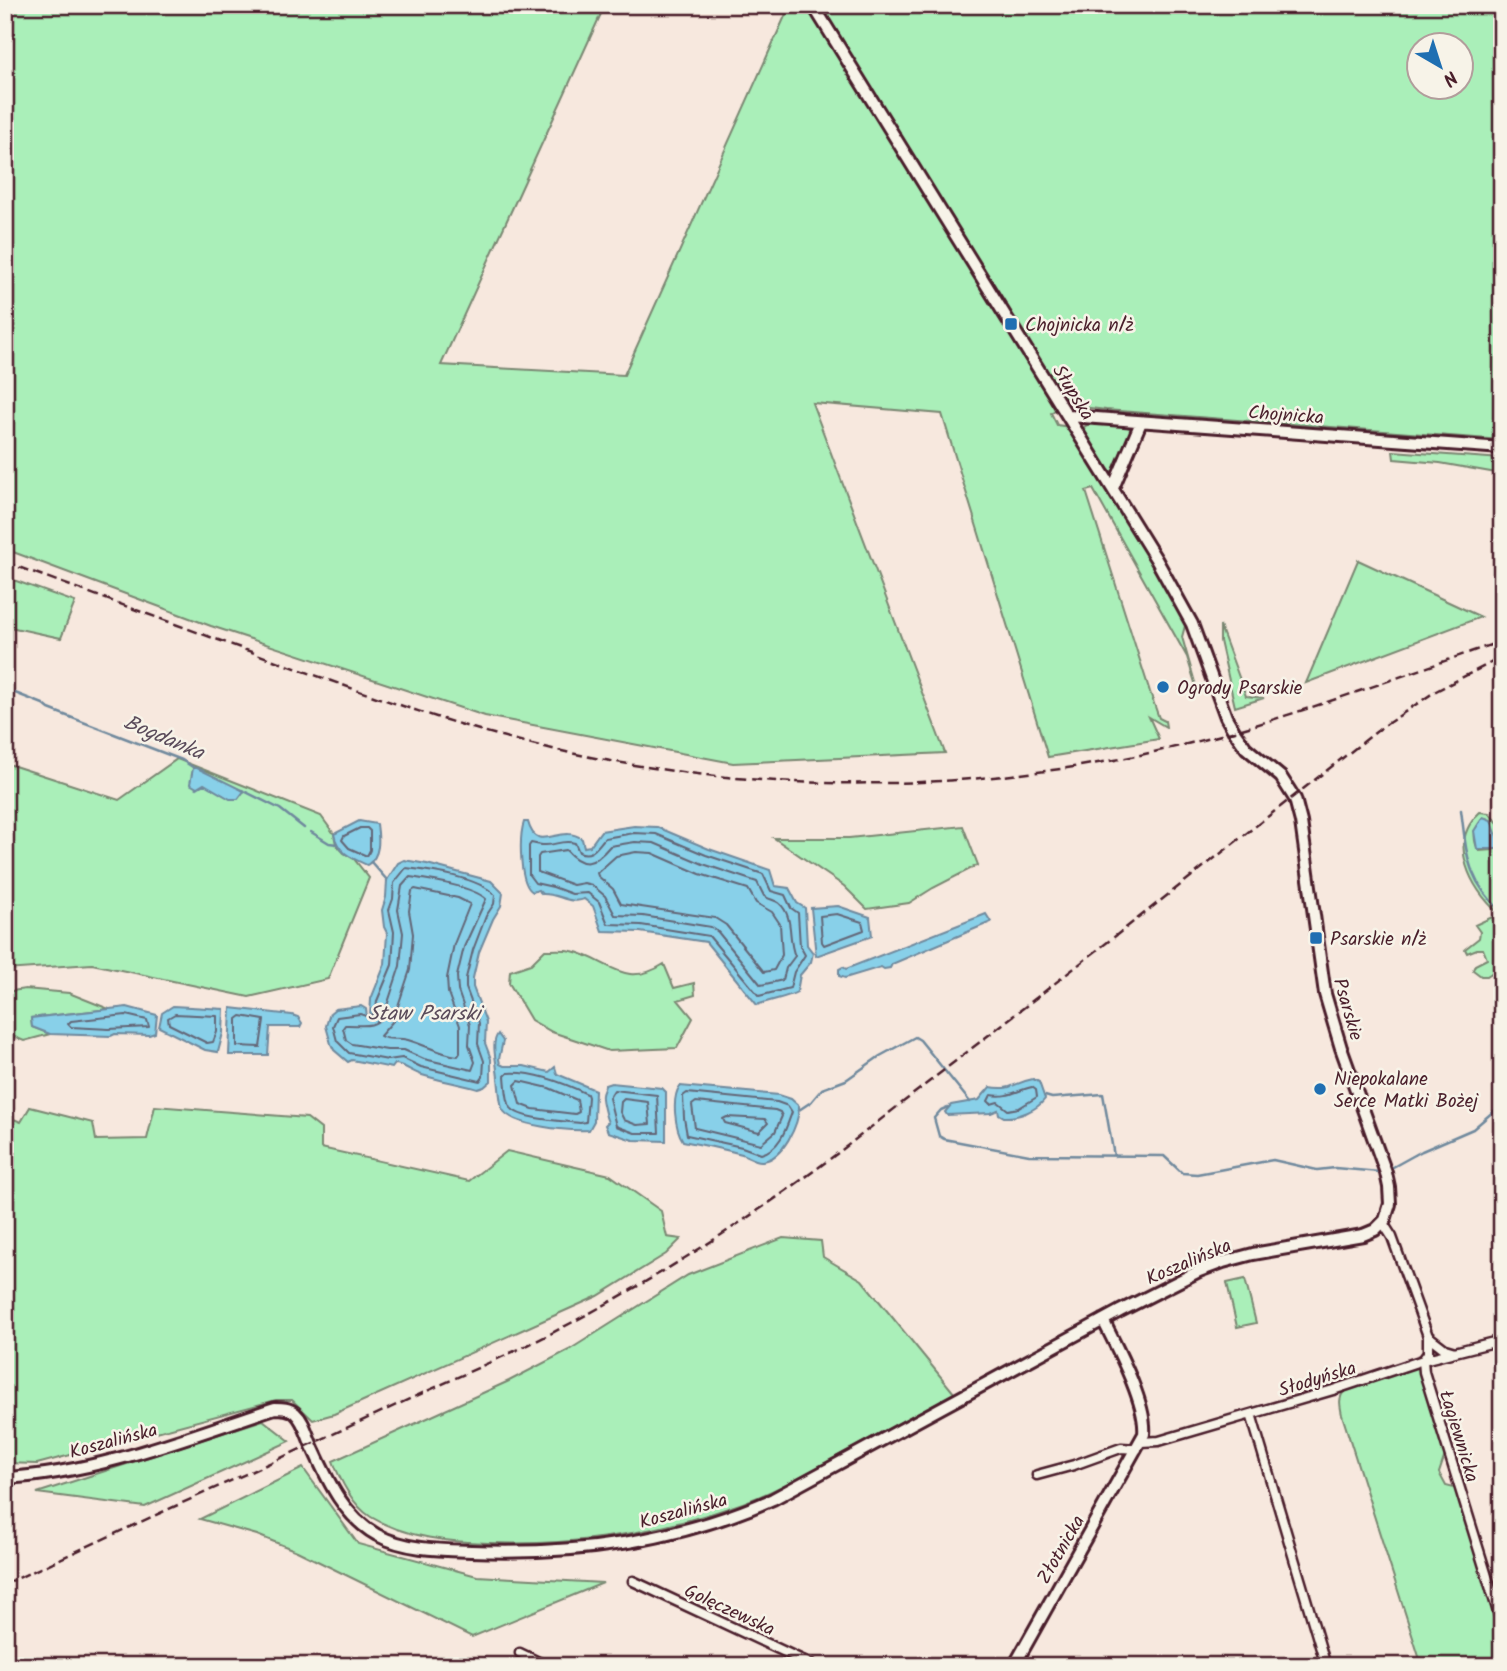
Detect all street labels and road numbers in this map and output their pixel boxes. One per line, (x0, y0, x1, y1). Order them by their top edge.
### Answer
street label: Słupska (1043, 359, 1101, 427)
street label: Chojnicka (1247, 398, 1325, 434)
street label: Psarskie (1324, 975, 1370, 1045)
street label: Koszalińska (1141, 1231, 1236, 1294)
street label: Słodyńska (1275, 1354, 1360, 1406)
street label: Łagiewnicka (1430, 1387, 1486, 1486)
street label: Koszalińska (66, 1416, 161, 1468)
street label: Koszalińska (636, 1486, 731, 1538)
street label: Złotnicka (1030, 1510, 1094, 1590)
street label: Golęczewska (679, 1577, 780, 1645)

